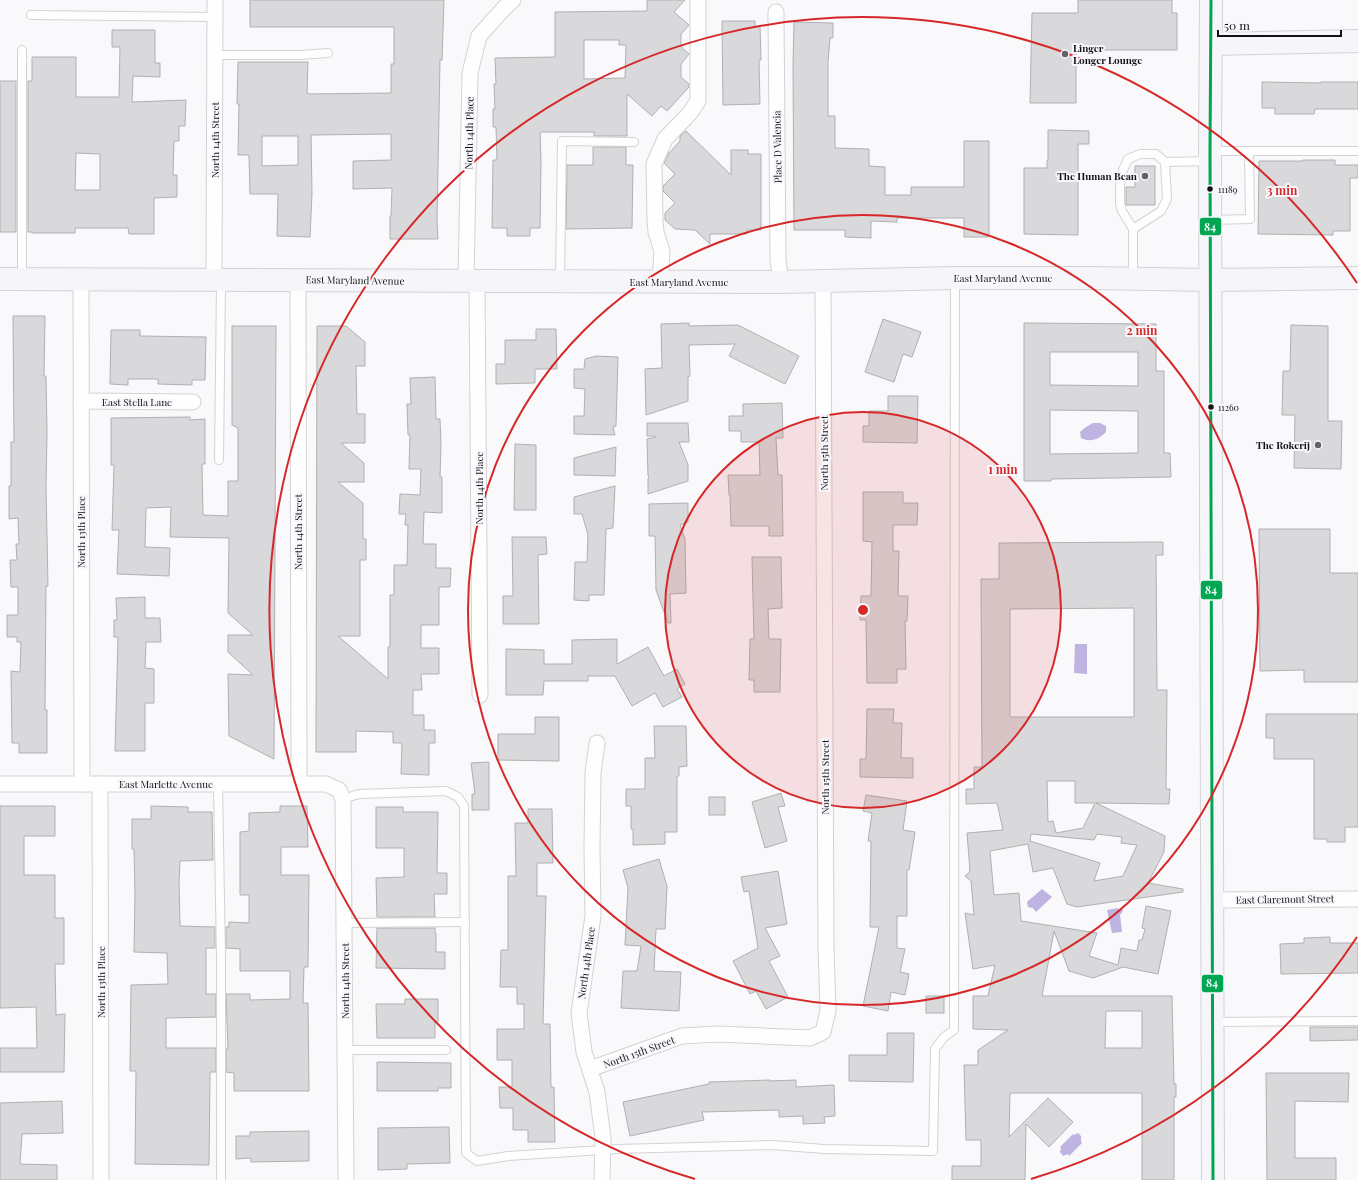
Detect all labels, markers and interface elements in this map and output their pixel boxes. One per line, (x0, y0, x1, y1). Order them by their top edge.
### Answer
scale bar (1218, 12, 1341, 38)
text: 50 m (1224, 17, 1250, 33)
place label: Linger Longer Lounge (1073, 41, 1142, 67)
marker: Linger Longer Lounge (1060, 49, 1070, 59)
street label: North 14th Place (461, 96, 477, 170)
street label: North 14th Street (208, 101, 222, 178)
street label: Place D Valencia (769, 111, 785, 183)
place label: The Human Bean (1057, 169, 1138, 183)
marker: The Human Bean (1140, 171, 1150, 181)
text: 3 min (1267, 182, 1298, 198)
place label: 11189 (1218, 183, 1238, 195)
marker: 11189 (1205, 184, 1215, 194)
line badge: 84 (1199, 217, 1222, 236)
text: 84 (1204, 219, 1216, 234)
street label: East Maryland Avenue (953, 271, 1053, 285)
street label: East Maryland Avenue (305, 272, 405, 288)
street label: East Maryland Avenue (629, 275, 729, 289)
text: 2 min (1127, 322, 1158, 338)
street label: East Stella Lane (102, 395, 172, 409)
place label: 11260 (1218, 401, 1239, 413)
marker: 11260 (1206, 402, 1216, 412)
street label: North 15th Street (817, 415, 831, 491)
place label: The Rokerij (1256, 438, 1310, 452)
marker: The Rokerij (1313, 440, 1323, 450)
street label: North 14th Place (472, 452, 486, 524)
text: 1 min (988, 461, 1018, 477)
street label: North 14th Street (291, 493, 305, 570)
street label: North 13th Place (74, 496, 88, 568)
line badge: 84 (1200, 580, 1223, 600)
text: 84 (1205, 582, 1217, 597)
centre of rings (856, 603, 870, 617)
street label: North 15th Street (818, 739, 832, 815)
street label: East Marlette Avenue (119, 777, 213, 791)
street label: East Claremont Street (1236, 891, 1335, 907)
street label: North 14th Place (574, 926, 598, 1000)
street label: North 14th Street (338, 942, 352, 1019)
street label: North 13th Place (94, 946, 108, 1018)
line badge: 84 (1201, 974, 1224, 993)
text: 84 (1206, 975, 1218, 990)
street label: North 15th Street (601, 1032, 677, 1071)

